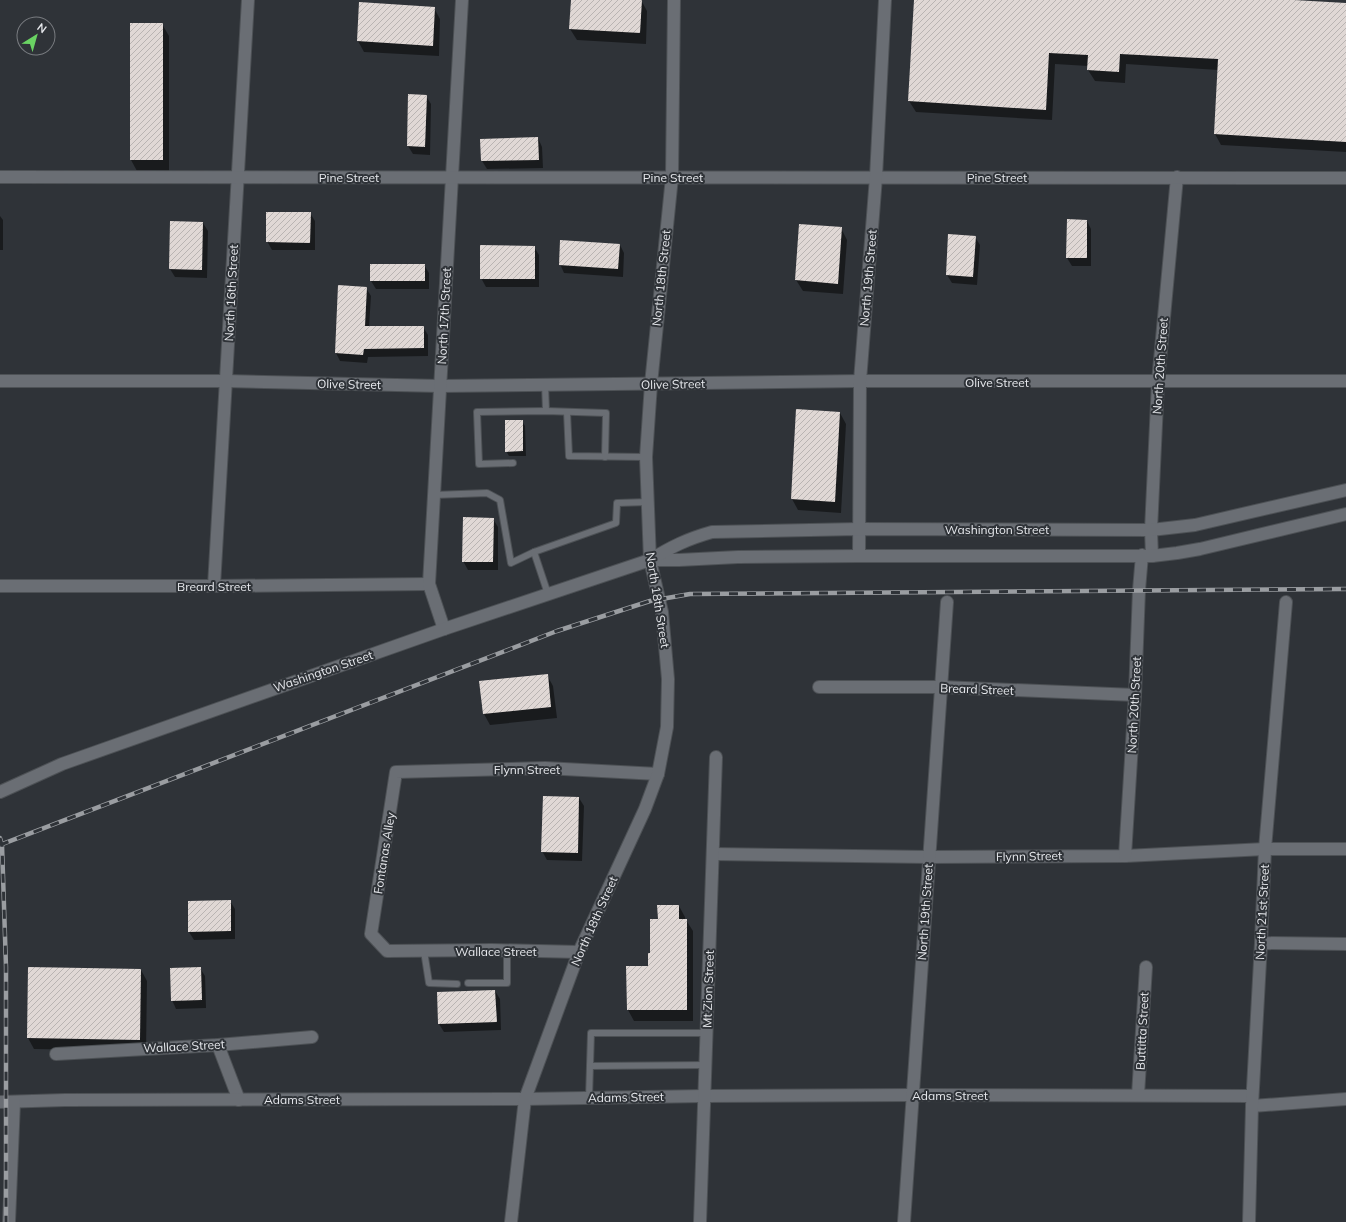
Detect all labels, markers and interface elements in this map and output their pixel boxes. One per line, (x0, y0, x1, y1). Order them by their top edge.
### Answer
north arrow (16, 16, 56, 56)
text: N (34, 20, 50, 36)
street label: Pine Street (319, 170, 379, 185)
street label: Pine Street (643, 170, 703, 185)
street label: Pine Street (967, 170, 1027, 185)
street label: North 18th Street (648, 229, 674, 327)
street label: North 19th Street (856, 229, 880, 327)
street label: North 16th Street (221, 244, 241, 342)
street label: North 17th Street (434, 267, 454, 365)
street label: North 20th Street (1149, 317, 1171, 415)
street label: Olive Street (965, 375, 1029, 390)
street label: Olive Street (317, 376, 381, 392)
street label: Olive Street (641, 376, 705, 392)
street label: Washington Street (945, 522, 1049, 537)
street label: North 18th Street (643, 551, 673, 649)
street label: Breard Street (177, 579, 251, 594)
street label: Washington Street (271, 647, 375, 695)
street label: North 20th Street (1124, 656, 1144, 754)
street label: Breard Street (940, 680, 1014, 698)
street label: Flynn Street (494, 762, 560, 777)
street label: Fontanas Alley (370, 810, 398, 895)
street label: Flynn Street (996, 848, 1062, 864)
street label: North 19th Street (914, 863, 936, 961)
street label: North 21st Street (1252, 864, 1272, 960)
street label: North 18th Street (567, 874, 621, 968)
street label: Wallace Street (455, 944, 537, 959)
street label: Mt Zion Street (699, 950, 717, 1028)
street label: Buttitta Street (1132, 992, 1152, 1070)
street label: Wallace Street (143, 1036, 225, 1056)
street label: Adams Street (912, 1088, 988, 1103)
street label: Adams Street (588, 1089, 664, 1105)
street label: Adams Street (264, 1092, 340, 1107)

